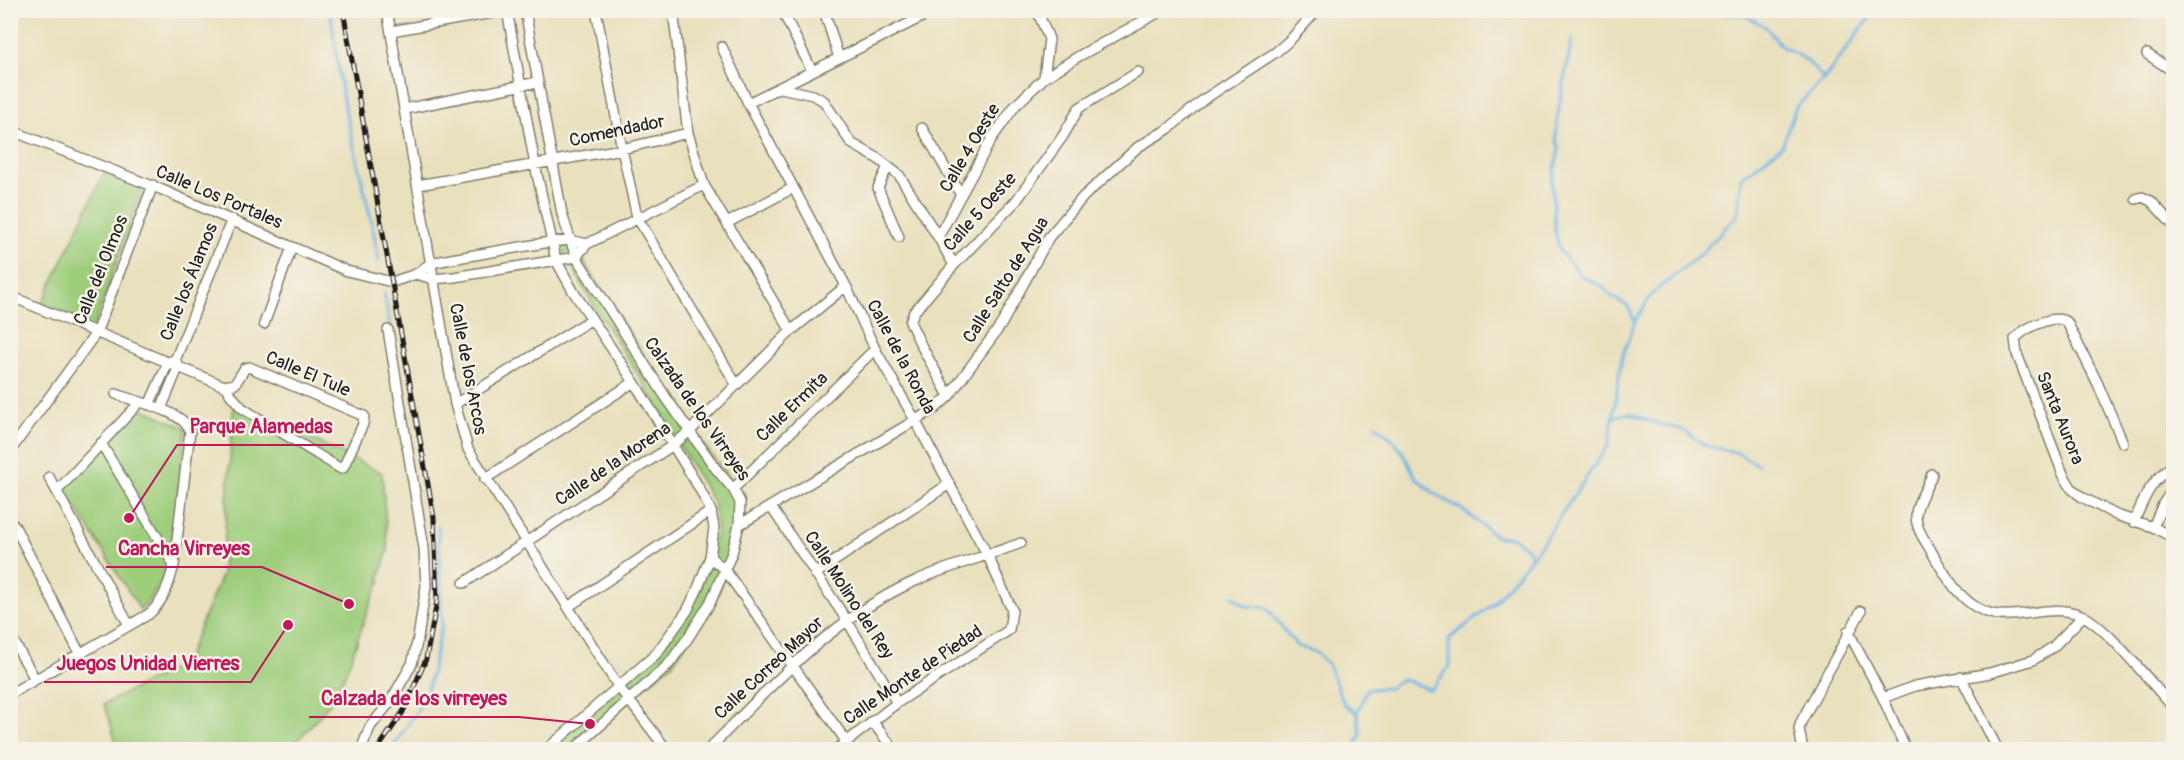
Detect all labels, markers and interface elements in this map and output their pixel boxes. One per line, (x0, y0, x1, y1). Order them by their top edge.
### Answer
street label: Calle 4 Oeste (934, 99, 1006, 197)
street label: Comendador (567, 110, 667, 152)
street label: Calle Los Portales (152, 160, 286, 234)
street label: Calle 5 Oeste (938, 167, 1022, 256)
street label: Calle del Olmos (69, 212, 133, 328)
street label: Calle Salto de Agua (958, 213, 1054, 347)
street label: Calle los Álamos (155, 220, 223, 344)
street label: Calle de la Ronda (861, 296, 941, 418)
street label: Calle de los Arcos (444, 301, 492, 437)
street label: Calzada de los Virreyes (639, 333, 755, 485)
street label: Calle El Tule (262, 346, 354, 402)
street label: Calle Ermita (751, 367, 833, 447)
street label: Santa Aurora (2031, 368, 2089, 468)
callout: Parque Alamedas (177, 407, 344, 445)
text: Parque Alamedas (190, 414, 333, 439)
street label: Calle de la Morena (551, 417, 675, 511)
street label: Calle Molino del Rey (799, 527, 899, 664)
callout: Cancha Virreyes (106, 529, 262, 567)
text: Cancha Virreyes (118, 536, 250, 561)
street label: Calle Correo Mayor (709, 611, 829, 725)
street label: Calle Monte de Piedad (839, 620, 987, 730)
callout: Juegos Unidad Vierres (44, 644, 251, 682)
text: Juegos Unidad Vierres (56, 651, 240, 676)
callout: Calzada de los virreyes (309, 679, 519, 717)
text: Calzada de los virreyes (321, 686, 507, 711)

